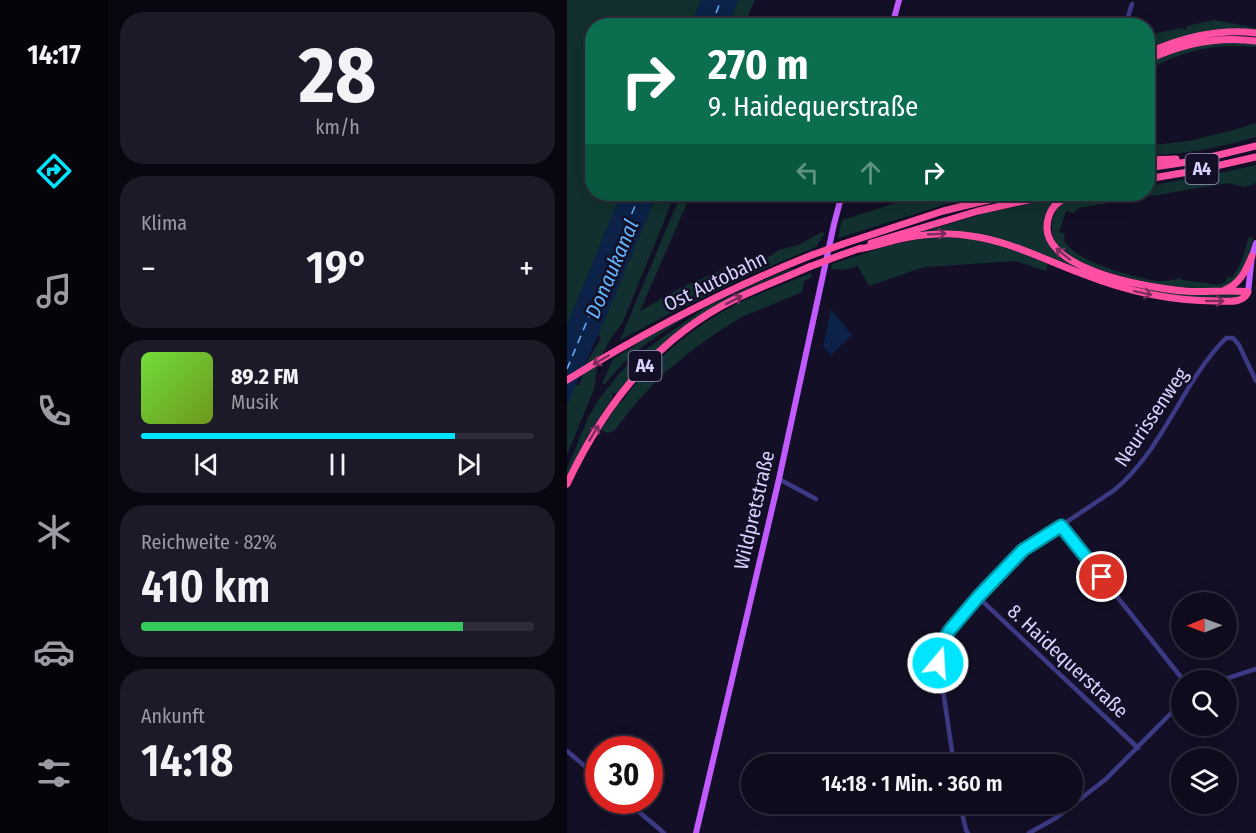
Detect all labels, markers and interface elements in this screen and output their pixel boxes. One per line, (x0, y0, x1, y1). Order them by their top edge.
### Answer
text: 28 (299, 29, 376, 123)
text: 14:17 (27, 39, 81, 71)
text: 270 m (708, 40, 808, 90)
icon: right (609, 42, 687, 120)
text: 9. Haidequerstraße (708, 91, 918, 123)
text: km/h (315, 115, 360, 139)
icon: directions (33, 150, 75, 192)
road number: A4 (1185, 154, 1219, 184)
icon: left (791, 156, 824, 189)
icon: ahead (854, 156, 887, 189)
icon: right (917, 156, 950, 189)
text: Klima (141, 211, 187, 235)
water label: Donaukanal (580, 216, 644, 322)
one-way arrow (927, 229, 947, 240)
text: 19° (306, 241, 369, 295)
street label: Ost Autobahn (660, 246, 770, 316)
one-way arrow (1056, 247, 1071, 261)
text: − (141, 249, 156, 289)
text: + (519, 249, 534, 289)
icon: music (33, 270, 75, 312)
one-way arrow (1134, 287, 1153, 299)
one-way arrow (724, 294, 742, 306)
one-way arrow (1204, 295, 1224, 307)
road number: A4 (629, 351, 661, 381)
one-way arrow (593, 354, 610, 366)
street label: Neurissenweg (1109, 362, 1193, 471)
text: 89.2 FM (231, 363, 299, 390)
icon: phone (33, 390, 75, 432)
text: Musik (231, 390, 279, 414)
one-way arrow (589, 425, 601, 442)
icon: previous (190, 448, 223, 481)
icon: pause (321, 448, 354, 481)
icon: next (452, 448, 485, 481)
street label: Wildpretstraße (729, 448, 779, 572)
icon: climate (33, 511, 75, 553)
text: Reichweite · 82% (141, 530, 277, 554)
pin (1076, 551, 1127, 602)
text: 410 km (141, 560, 270, 614)
icon: arrive (1085, 560, 1118, 593)
north arrow (1171, 592, 1237, 658)
map controls (1171, 592, 1237, 814)
street label: 8. Haidequerstraße (1003, 599, 1133, 723)
icon: car (33, 631, 75, 673)
position arrow (906, 631, 970, 695)
button: search (1171, 670, 1237, 736)
text: Ankunft (141, 704, 205, 728)
text: 14:18 (141, 734, 233, 788)
speed limit sign: 30 (585, 736, 663, 814)
button: layers (1171, 748, 1237, 814)
icon: filters (33, 752, 75, 794)
text: 14:18 · 1 Min. · 360 m (821, 770, 1003, 797)

